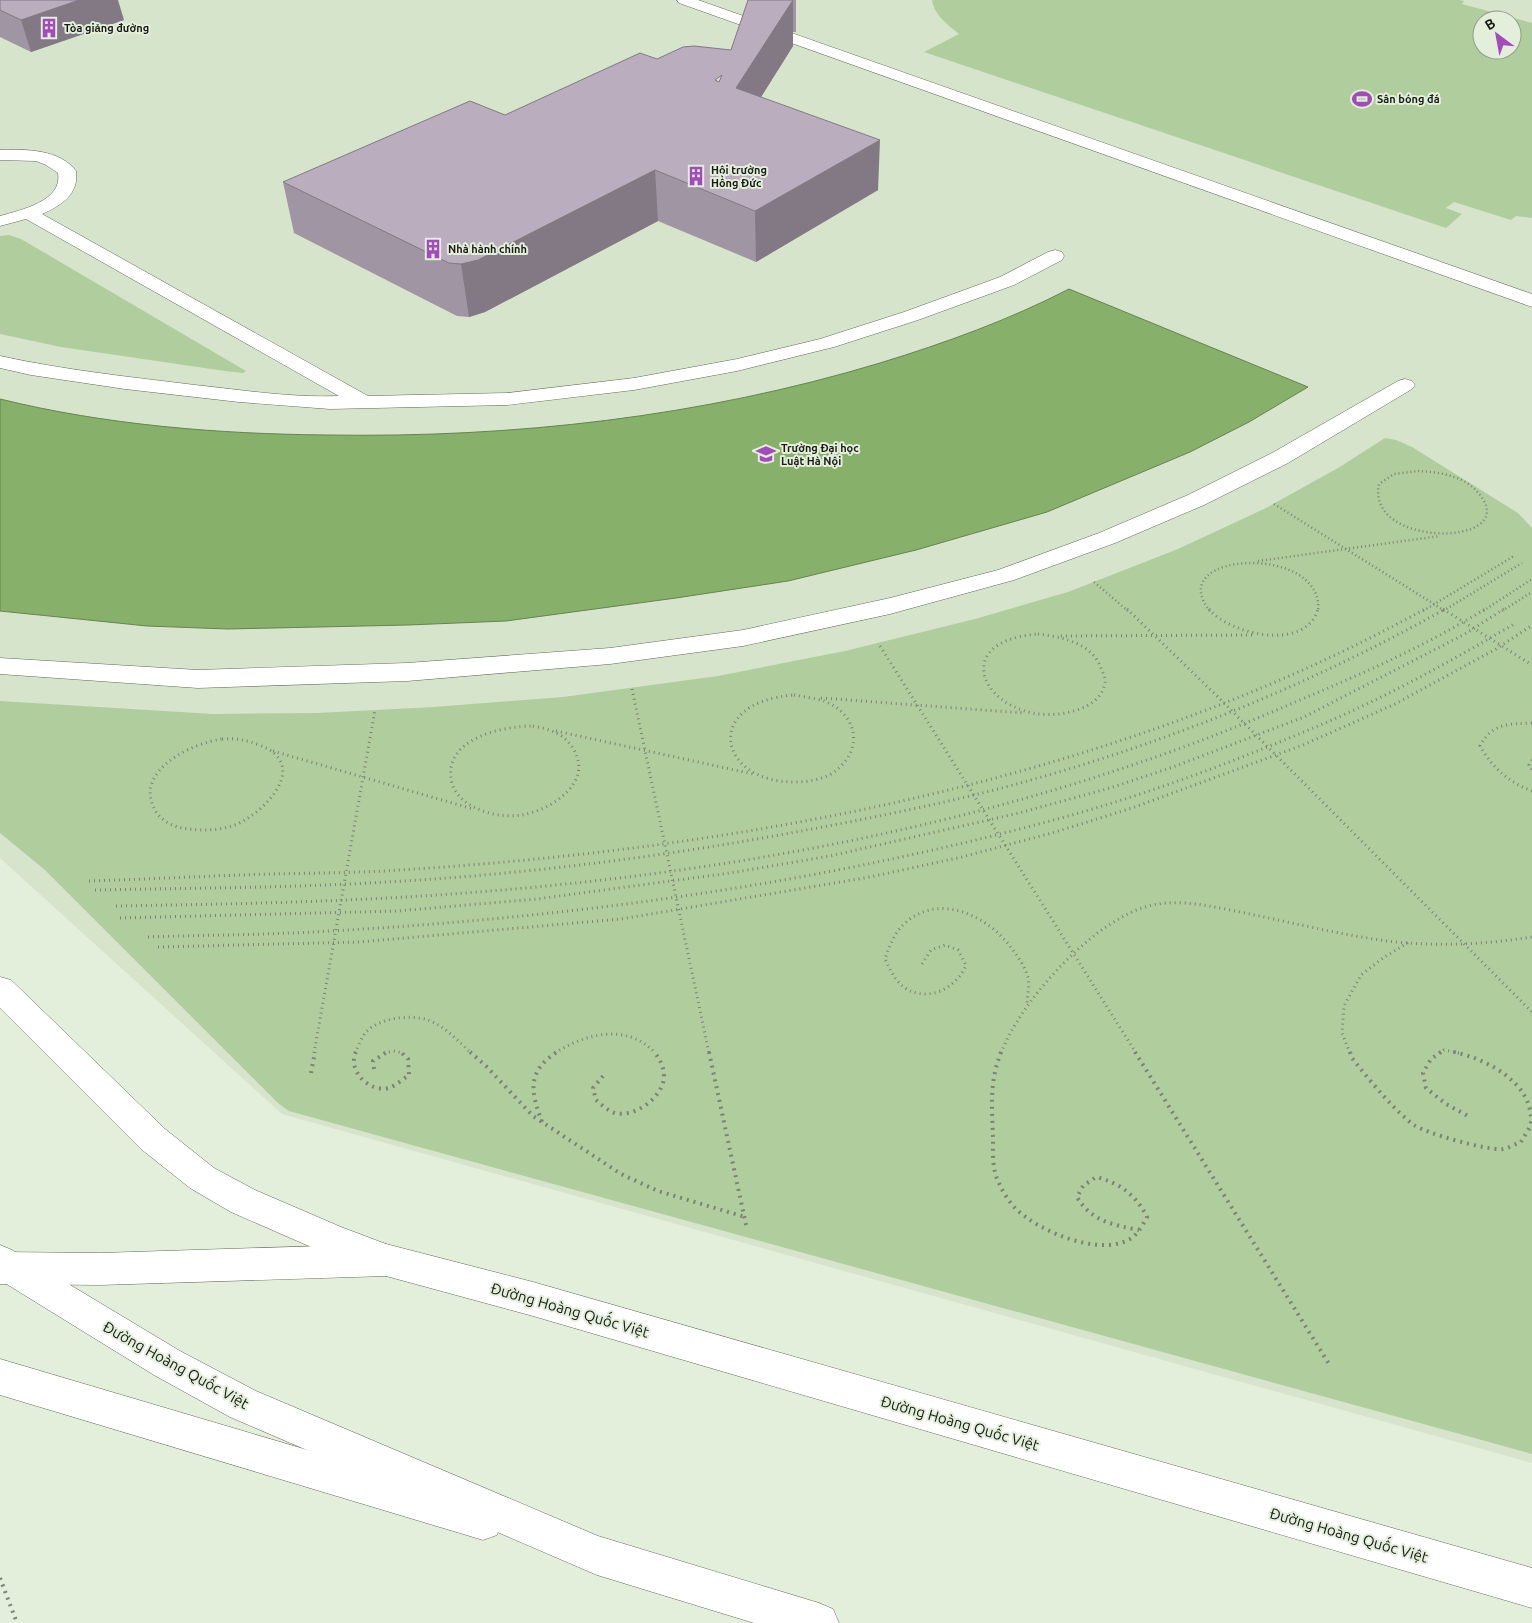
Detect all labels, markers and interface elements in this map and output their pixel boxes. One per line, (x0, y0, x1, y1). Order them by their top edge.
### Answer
north arrow (1472, 10, 1522, 60)
text: B (1482, 15, 1498, 33)
building icon: Tòa giảng đường (38, 17, 60, 39)
place label: Tòa giảng đường (64, 22, 149, 34)
sports icon: Sân bóng đá (1351, 88, 1373, 110)
place label: Sân bóng đá (1377, 93, 1440, 105)
place label: Hội trường Hồng Đức (711, 164, 767, 189)
building icon: Hội trường Hồng Đức (685, 165, 707, 187)
building icon: Nhà hành chính (422, 238, 444, 260)
place label: Nhà hành chính (448, 243, 527, 255)
place label: Trường Đại học Luật Hà Nội (781, 442, 859, 467)
school or university icon: Trường Đại học Luật Hà Nội (755, 443, 777, 465)
street label: Đường Hoàng Quốc Việt (489, 1278, 652, 1341)
street label: Đường Hoàng Quốc Việt (100, 1316, 253, 1412)
street label: Đường Hoàng Quốc Việt (879, 1391, 1042, 1454)
street label: Đường Hoàng Quốc Việt (1268, 1503, 1431, 1566)

